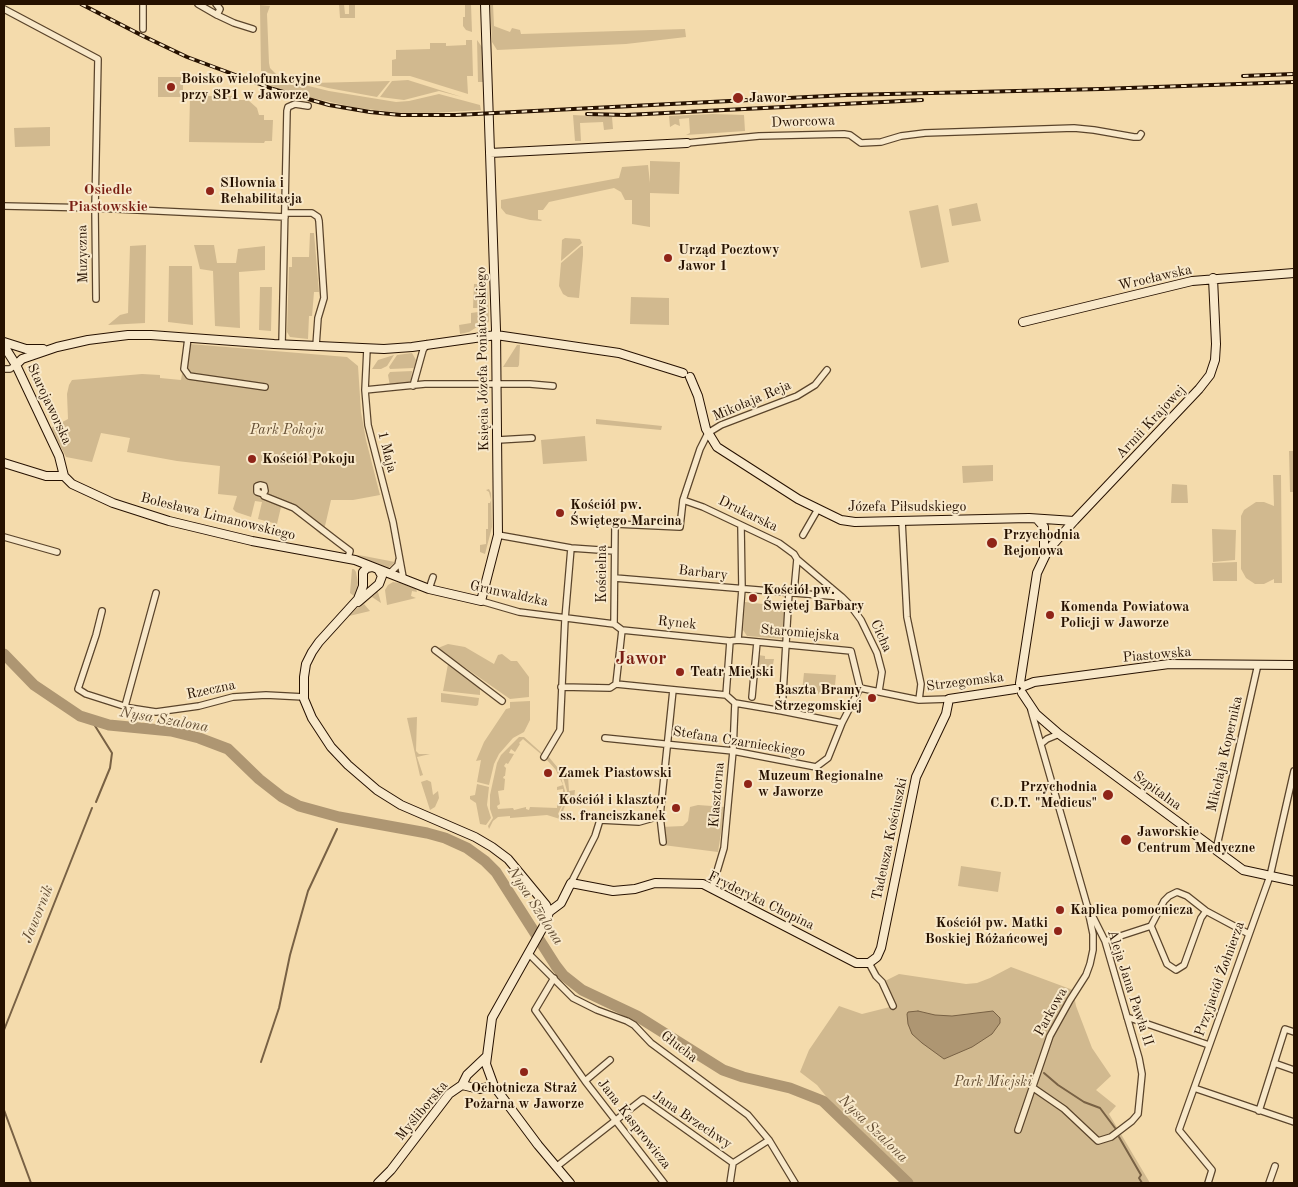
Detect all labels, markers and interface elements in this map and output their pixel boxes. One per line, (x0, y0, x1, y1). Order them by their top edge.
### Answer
place label: Boisko wielofunkcyjne przy SP1 w Jaworze (181, 71, 321, 104)
marker: Boisko wielofunkcyjne przy SP1 w Jaworze (165, 81, 177, 93)
place label: Jawor (749, 90, 787, 106)
marker: Jawor (731, 91, 745, 105)
street label: Dworcowa (771, 112, 835, 132)
place label: SIłownia i Rehabilitacja (220, 175, 302, 208)
district label: Osiedle Piastowskie (68, 181, 148, 216)
marker: SIłownia i Rehabilitacja (204, 185, 216, 197)
street label: Muzyczna (74, 224, 92, 284)
place label: Urząd Pocztowy Jawor 1 (678, 242, 779, 274)
marker: Urząd Pocztowy Jawor 1 (662, 252, 674, 264)
street label: Wrocławska (1116, 261, 1194, 295)
street label: Księcia Józefa Poniatowskiego (473, 267, 493, 451)
street label: Starojaworska (23, 361, 75, 447)
street label: Mikołaja Reja (710, 377, 794, 425)
street label: Armii Krajowej (1113, 382, 1189, 462)
park label: Park Pokoju (250, 422, 324, 438)
street label: 1 Maja (374, 430, 400, 474)
place label: Kościół Pokoju (262, 451, 355, 467)
marker: Kościół Pokoju (246, 453, 258, 465)
street label: Bolesława Limanowskiego (139, 490, 297, 544)
street label: Drukarska (715, 492, 781, 536)
place label: Kościół pw. Świętego Marcina (570, 497, 682, 530)
street label: Józefa Piłsudskiego (848, 499, 966, 515)
marker: Kościół pw. Świętego Marcina (554, 507, 566, 519)
place label: Przychodnia Rejonowa (1003, 527, 1080, 560)
marker: Przychodnia Rejonowa (985, 536, 999, 550)
street label: Kościelna (594, 545, 610, 603)
street label: Barbary (677, 562, 729, 584)
street label: Grunwaldzka (468, 578, 550, 610)
place label: Kościół pw. Świętej Barbary (763, 582, 864, 614)
marker: Kościół pw. Świętej Barbary (747, 592, 759, 604)
place label: Komenda Powiatowa Policji w Jaworze (1060, 599, 1189, 632)
marker: Komenda Powiatowa Policji w Jaworze (1044, 609, 1056, 621)
street label: Rynek (657, 613, 697, 633)
street label: Cicha (866, 617, 896, 655)
street label: Staromiejska (760, 621, 840, 645)
street label: Piastowska (1122, 644, 1192, 666)
district label: Jawor (616, 648, 666, 670)
place label: Teatr Miejski (690, 664, 774, 680)
marker: Teatr Miejski (674, 666, 686, 678)
street label: Strzegomska (925, 669, 1005, 695)
street label: Rzeczna (185, 677, 237, 703)
place label: Baszta Bramy Strzegomskiej (774, 682, 862, 714)
marker: Baszta Bramy Strzegomskiej (866, 692, 878, 704)
street label: Mikołaja Kopernika (1204, 694, 1246, 814)
water label: Nysa Szalona (118, 703, 210, 737)
street label: Stefana Czarnieckiego (671, 723, 807, 761)
street label: Klasztorna (706, 762, 728, 828)
place label: Zamek Piastowski (558, 765, 672, 781)
marker: Zamek Piastowski (542, 767, 554, 779)
place label: Muzeum Regionalne w Jaworze (758, 768, 883, 800)
street label: Szpitalna (1129, 768, 1185, 814)
street label: Tadeusza Kościuszki (869, 776, 911, 902)
marker: Muzeum Regionalne w Jaworze (742, 778, 754, 790)
place label: Przychodnia C.D.T. "Medicus" (990, 779, 1097, 812)
marker: Przychodnia C.D.T. "Medicus" (1101, 788, 1115, 802)
place label: Kościół i klasztor ss. franciszkanek (558, 792, 666, 824)
marker: Kościół i klasztor ss. franciszkanek (670, 802, 682, 814)
place label: Jaworskie Centrum Medyczne (1137, 824, 1255, 856)
marker: Jaworskie Centrum Medyczne (1119, 833, 1133, 847)
water label: Nysa Szalona (503, 863, 567, 949)
street label: Fryderyka Chopina (705, 868, 817, 934)
water label: Jawornik (18, 882, 58, 946)
place label: Kaplica pomocnicza (1070, 902, 1193, 918)
marker: Kaplica pomocnicza (1054, 904, 1066, 916)
place label: Kościół pw. Matki Boskiej Różańcowej (925, 915, 1048, 948)
street label: Przyjaciół Żołnierza (1191, 919, 1249, 1039)
marker: Kościół pw. Matki Boskiej Różańcowej (1052, 925, 1064, 937)
street label: Aleja Jana Pawła II (1103, 928, 1157, 1048)
street label: Parkowa (1031, 985, 1071, 1039)
street label: Głucha (657, 1028, 701, 1066)
marker: Ochotnicza Straż Pożarna w Jaworze (518, 1066, 530, 1078)
park label: Park Miejski (954, 1074, 1032, 1090)
street label: Jana Kasprowicza (594, 1075, 674, 1173)
street label: Myśliborska (392, 1078, 452, 1144)
place label: Ochotnicza Straż Pożarna w Jaworze (464, 1080, 584, 1112)
street label: Jana Brzechwy (649, 1087, 735, 1153)
water label: Nysa Szalona (834, 1091, 912, 1167)

